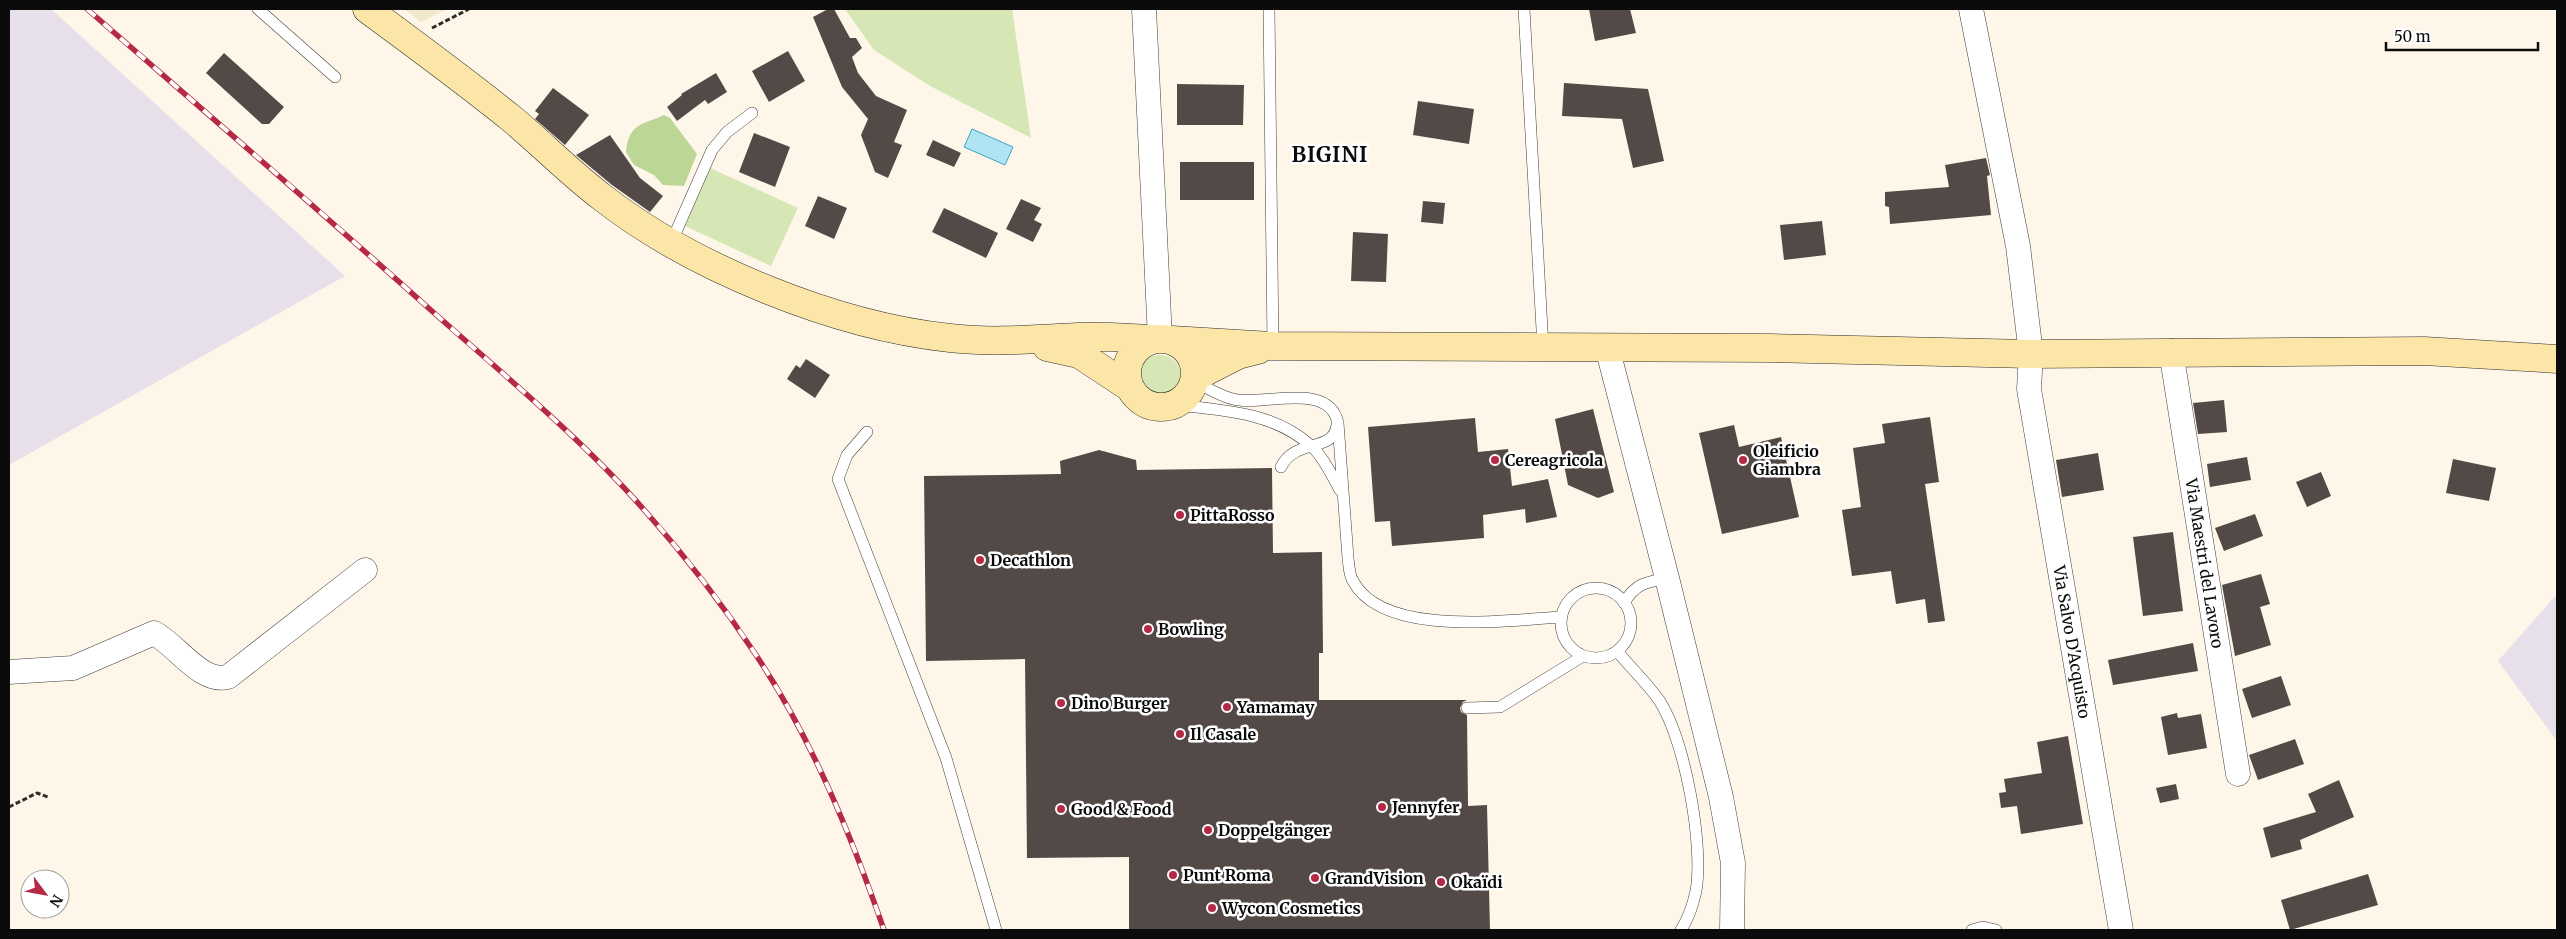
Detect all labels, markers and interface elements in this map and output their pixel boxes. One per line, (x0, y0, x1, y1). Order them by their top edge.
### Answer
scale bar (2386, 20, 2538, 52)
text: 50 m (2394, 27, 2431, 46)
district label: BIGINI (1292, 141, 1368, 168)
place label: Oleificio Giambra (1753, 441, 1821, 479)
place label: Cereagricola (1505, 450, 1603, 470)
marker: Cereagricola (1489, 454, 1501, 466)
marker: Oleificio Giambra (1737, 454, 1749, 466)
street label: Via Maestri del Lavoro (2181, 476, 2228, 650)
place label: PittaRosso (1190, 505, 1275, 525)
marker: PittaRosso (1174, 509, 1186, 521)
place label: Decathlon (990, 550, 1071, 570)
marker: Decathlon (974, 554, 986, 566)
street label: Via Salvo D'Acquisto (2049, 563, 2095, 720)
place label: Bowling (1158, 619, 1224, 639)
marker: Bowling (1142, 623, 1154, 635)
place label: Dino Burger (1071, 693, 1168, 713)
marker: Dino Burger (1055, 697, 1067, 709)
place label: Yamamay (1236, 697, 1315, 717)
marker: Yamamay (1221, 701, 1233, 713)
place label: Il Casale (1190, 724, 1257, 744)
marker: Il Casale (1174, 728, 1186, 740)
place label: Jennyfer (1391, 797, 1460, 817)
place label: Good & Food (1071, 799, 1172, 819)
marker: Jennyfer (1376, 801, 1388, 813)
marker: Good & Food (1055, 803, 1067, 815)
place label: Doppelgänger (1218, 820, 1330, 840)
marker: Doppelgänger (1202, 824, 1214, 836)
place label: Punt Roma (1183, 865, 1271, 885)
place label: GrandVision (1325, 868, 1424, 888)
north arrow (20, 869, 70, 919)
marker: Punt Roma (1167, 869, 1179, 881)
marker: GrandVision (1309, 872, 1321, 884)
place label: Okaïdi (1451, 872, 1503, 892)
marker: Okaïdi (1435, 876, 1447, 888)
text: N (45, 891, 67, 910)
place label: Wycon Cosmetics (1221, 898, 1361, 918)
marker: Wycon Cosmetics (1206, 902, 1218, 914)

